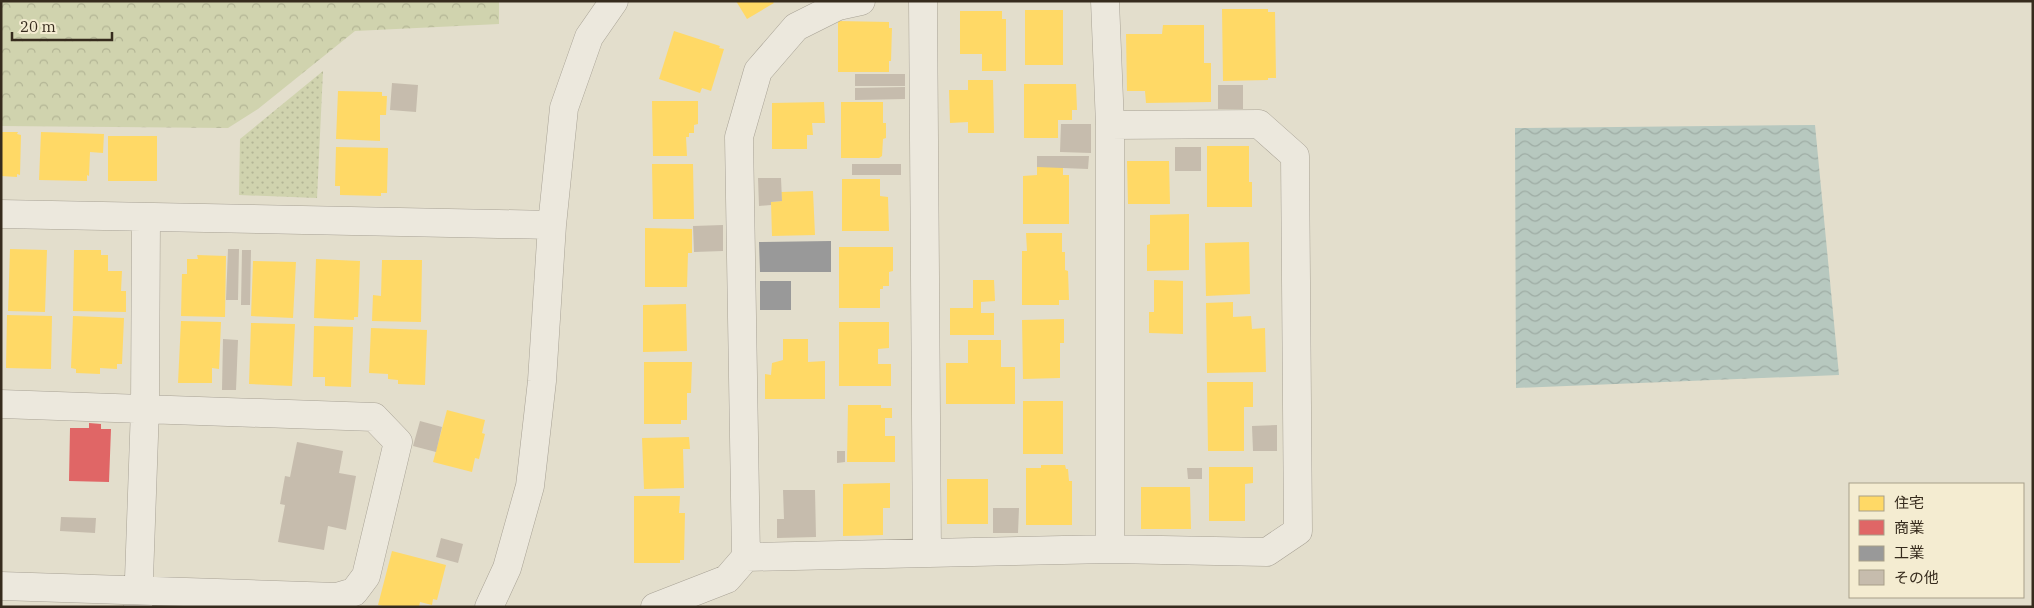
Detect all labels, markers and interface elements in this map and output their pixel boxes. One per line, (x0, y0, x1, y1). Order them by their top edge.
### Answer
scale bar (12, 10, 112, 42)
text: 20 m (20, 17, 56, 36)
legend (1849, 483, 2024, 598)
text: 住宅 (1894, 493, 1924, 512)
text: 商業 (1894, 518, 1924, 537)
text: 工業 (1894, 543, 1924, 562)
text: その他 (1894, 568, 1939, 587)

